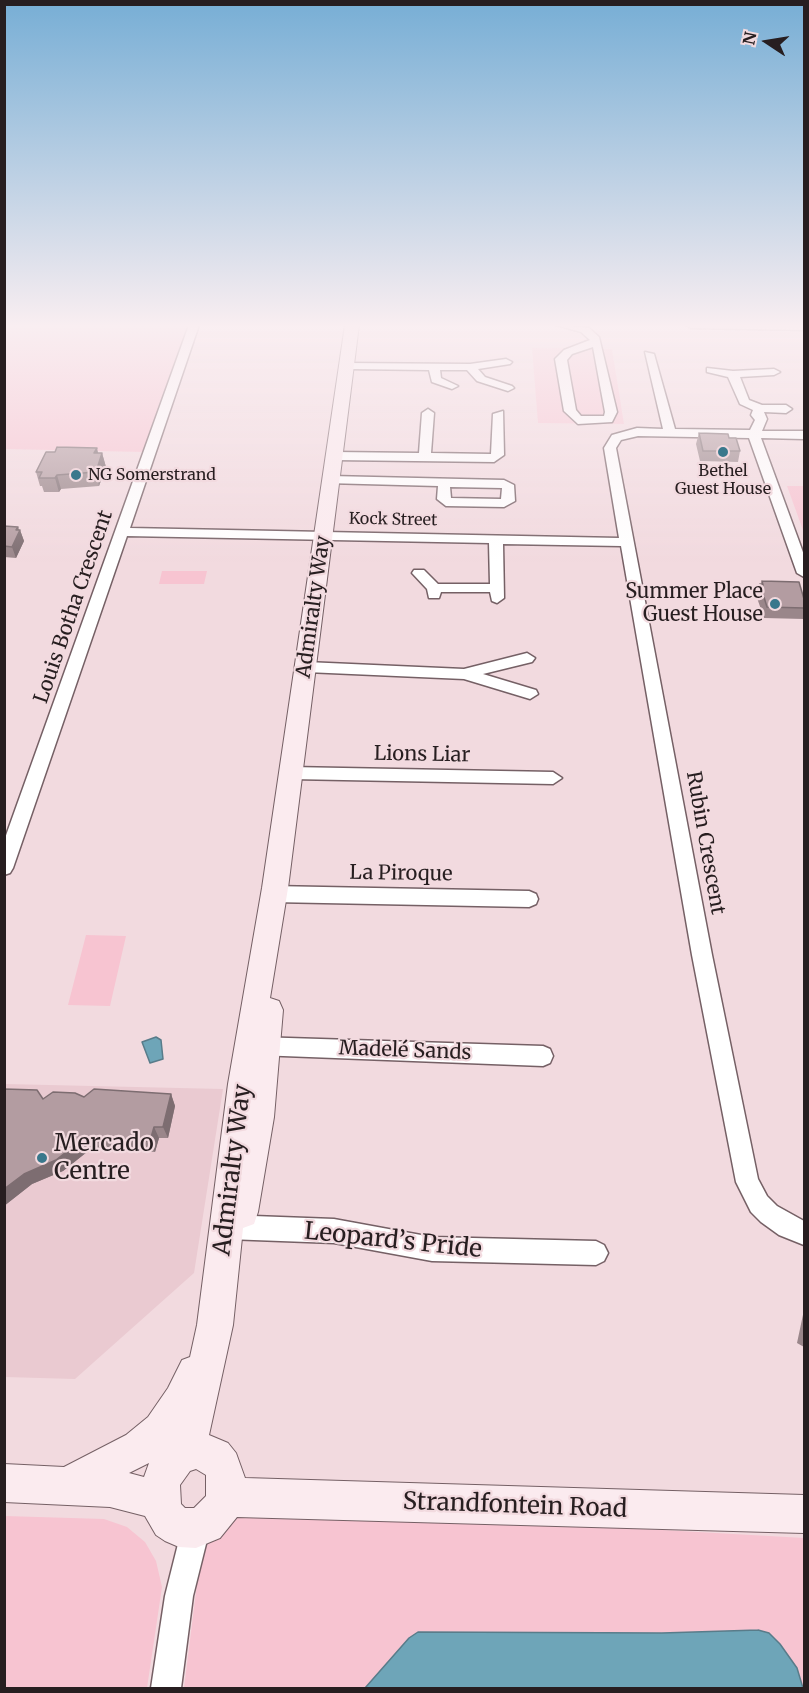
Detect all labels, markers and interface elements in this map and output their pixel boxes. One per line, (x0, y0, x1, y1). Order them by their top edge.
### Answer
north arrow (737, 12, 797, 72)
text: N (738, 30, 760, 47)
marker: Bethel Guest House (716, 445, 730, 459)
place label: Bethel Guest House (675, 461, 771, 499)
place label: NG Somerstrand (88, 465, 216, 485)
marker: NG Somerstrand (69, 468, 83, 482)
street label: Louis Botha Crescent (30, 507, 118, 707)
street label: Kock Street (349, 510, 437, 530)
street label: Admiralty Way (292, 534, 336, 680)
place label: Summer Place Guest House (625, 580, 763, 627)
marker: Summer Place Guest House (768, 597, 782, 611)
street label: Lions Liar (374, 742, 470, 768)
street label: Rubin Crescent (681, 769, 729, 917)
street label: La Piroque (349, 861, 453, 887)
street label: Madelé Sands (338, 1037, 472, 1065)
street label: Admiralty Way (208, 1083, 258, 1257)
place label: Mercado Centre (54, 1130, 154, 1186)
marker: Mercado Centre (35, 1151, 49, 1165)
street label: Leopard’s Pride (303, 1217, 483, 1265)
street label: Strandfontein Road (402, 1488, 628, 1524)

